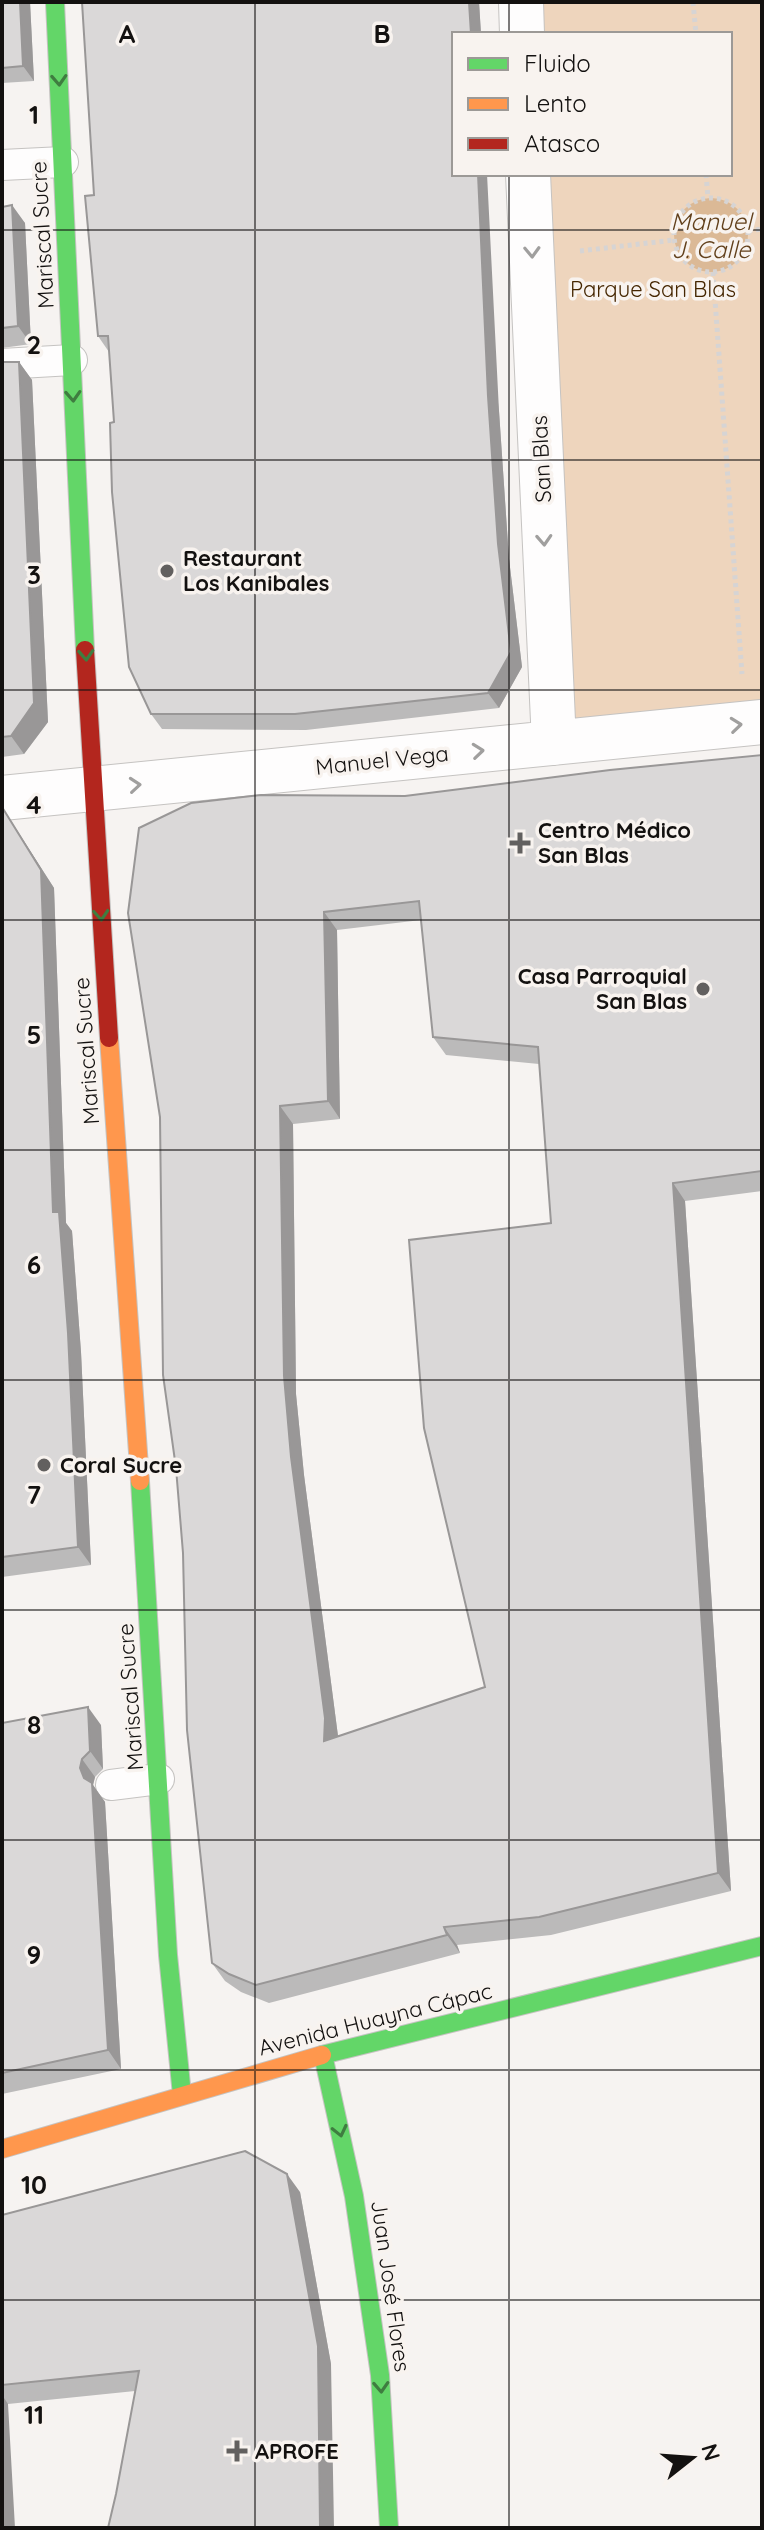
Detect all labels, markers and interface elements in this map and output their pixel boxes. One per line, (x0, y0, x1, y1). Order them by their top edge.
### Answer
text: A (119, 17, 136, 50)
text: B (373, 17, 391, 50)
legend (452, 32, 732, 176)
text: Fluido (524, 48, 591, 78)
one-way arrow (50, 74, 67, 87)
text: Lento (524, 88, 587, 118)
text: 1 (29, 98, 39, 131)
text: Atasco (524, 128, 600, 158)
street label: Mariscal Sucre (24, 161, 60, 309)
water label: Manuel J. Calle (671, 206, 754, 264)
one-way arrow (523, 246, 540, 259)
park label: Parque San Blas (570, 275, 736, 303)
text: 2 (27, 328, 41, 361)
one-way arrow (65, 390, 82, 403)
street label: San Blas (525, 415, 557, 503)
one-way arrow (536, 534, 553, 547)
place label: Restaurant Los Kanibales (183, 544, 329, 597)
text: 3 (27, 558, 41, 591)
marker: Restaurant Los Kanibales (158, 562, 176, 580)
one-way arrow (77, 649, 94, 662)
one-way arrow (730, 716, 743, 733)
street label: Manuel Vega (314, 739, 450, 781)
one-way arrow (472, 742, 485, 759)
one-way arrow (129, 777, 142, 794)
text: 4 (26, 788, 42, 821)
place label: Centro Médico San Blas (538, 816, 691, 869)
marker: Centro Médico San Blas (509, 832, 531, 854)
one-way arrow (92, 909, 109, 922)
place label: Casa Parroquial San Blas (518, 962, 687, 1015)
street label: Mariscal Sucre (67, 976, 105, 1126)
marker: Casa Parroquial San Blas (694, 980, 712, 998)
text: 5 (27, 1018, 41, 1051)
text: 6 (27, 1248, 41, 1281)
place label: Coral Sucre (60, 1451, 182, 1479)
marker: Coral Sucre (35, 1456, 53, 1474)
text: 7 (27, 1478, 41, 1511)
street label: Mariscal Sucre (111, 1622, 149, 1772)
text: 8 (27, 1708, 41, 1741)
text: 9 (27, 1938, 41, 1971)
street label: Avenida Huayna Cápac (255, 1976, 495, 2062)
one-way arrow (331, 2124, 348, 2137)
text: 10 (21, 2168, 47, 2201)
street label: Juan José Flores (365, 2198, 417, 2374)
one-way arrow (372, 2381, 389, 2394)
text: 11 (24, 2398, 44, 2431)
north arrow (652, 2418, 732, 2498)
place label: APROFE (255, 2437, 339, 2465)
marker: APROFE (226, 2440, 248, 2462)
text: N (695, 2440, 727, 2464)

